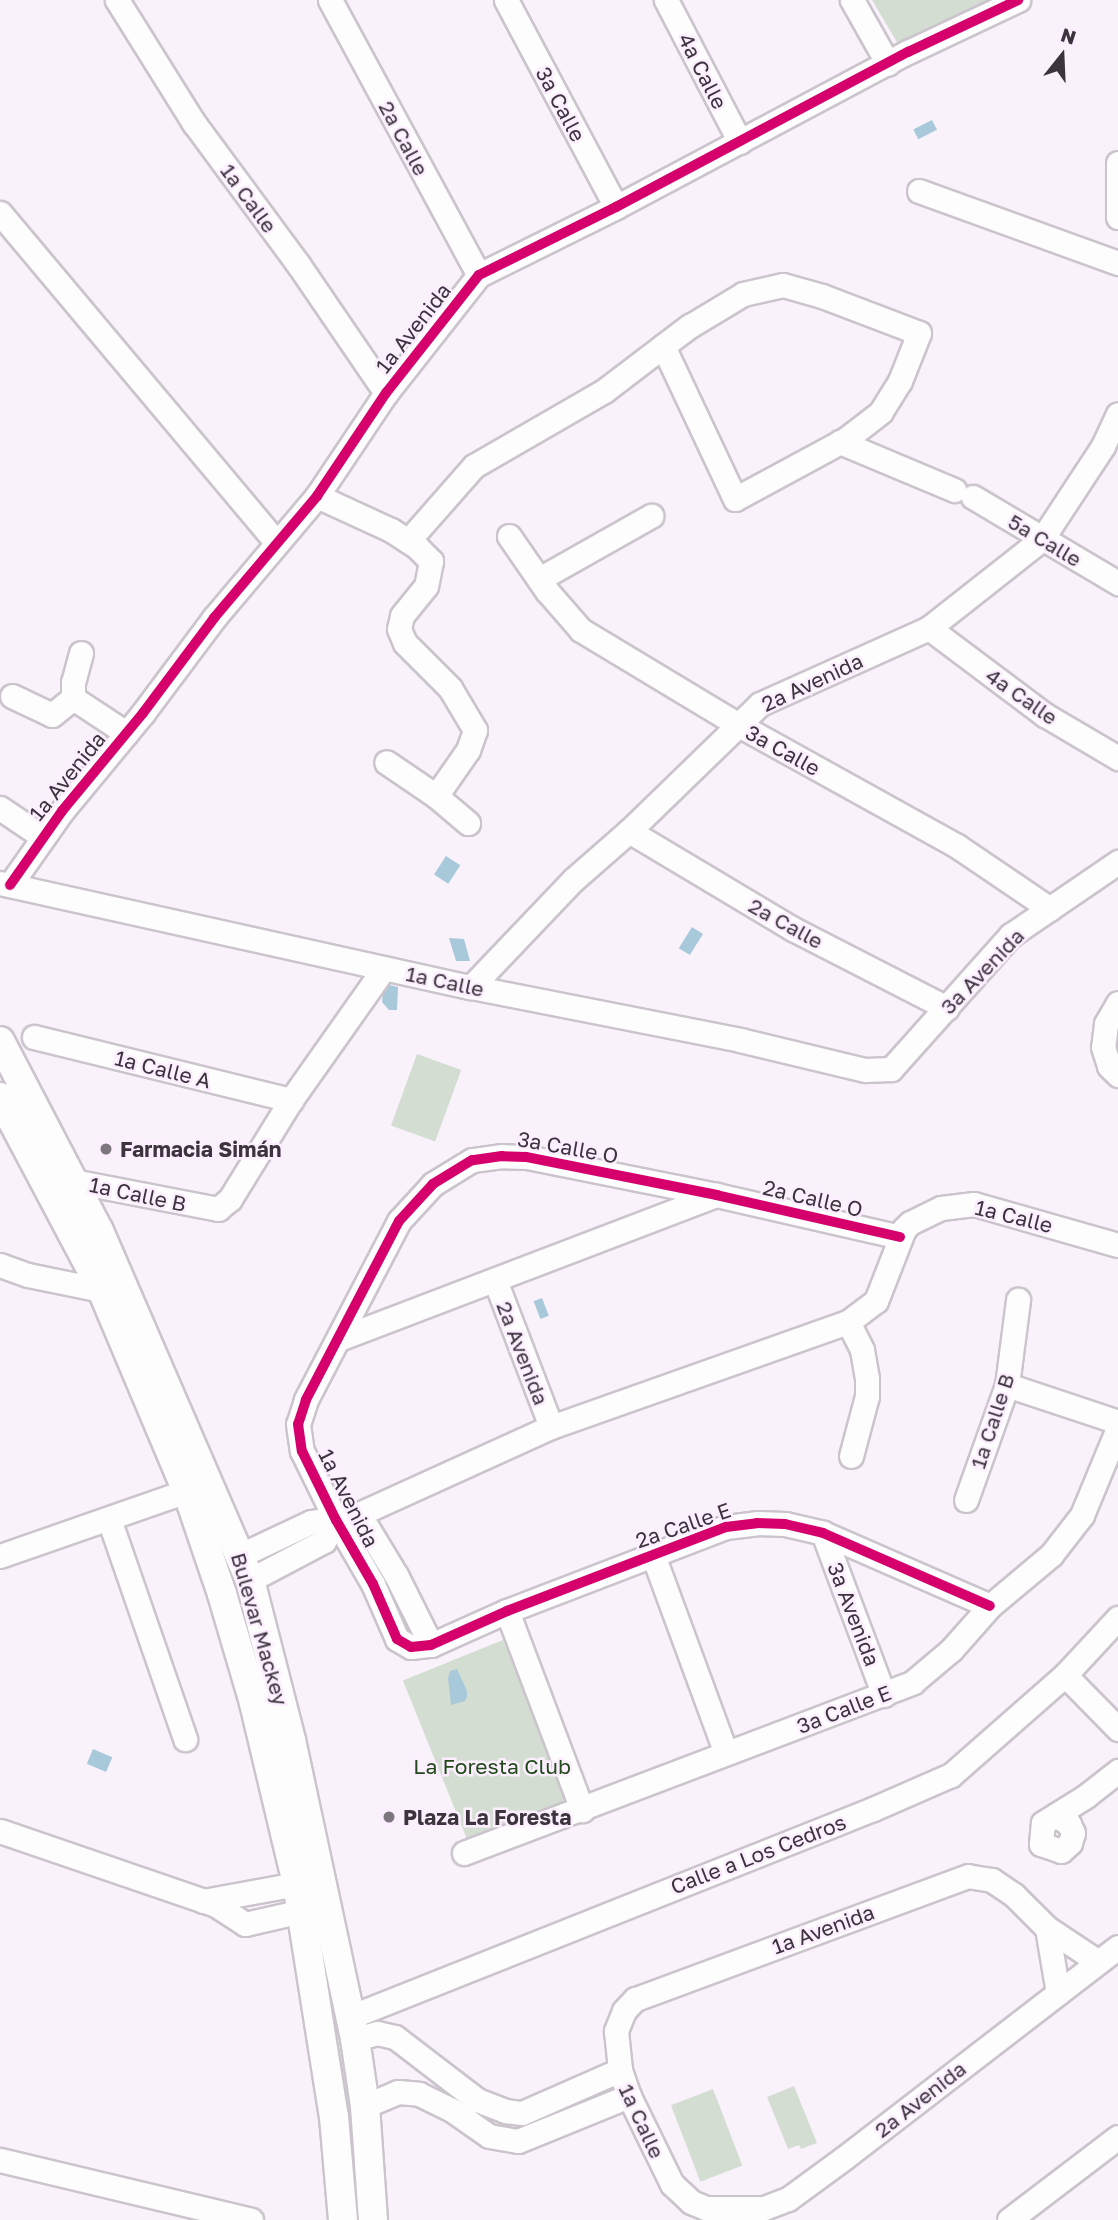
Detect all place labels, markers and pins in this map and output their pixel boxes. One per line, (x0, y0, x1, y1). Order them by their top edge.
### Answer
place label: Farmacia Simán (120, 1136, 281, 1162)
marker: Farmacia Simán (98, 1141, 114, 1157)
place label: Plaza La Foresta (403, 1804, 571, 1830)
marker: Plaza La Foresta (381, 1809, 397, 1825)

